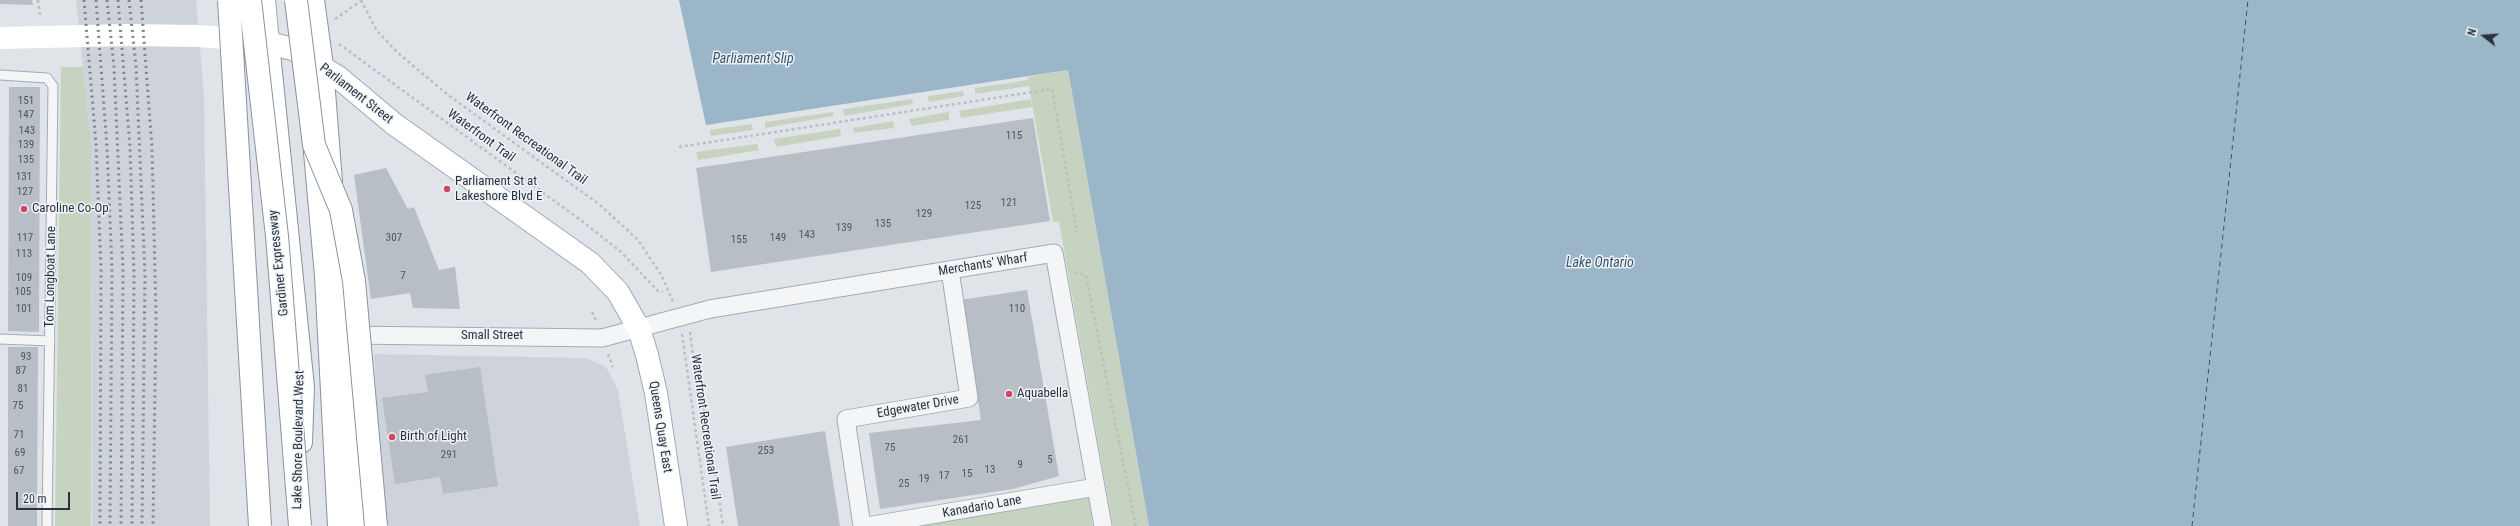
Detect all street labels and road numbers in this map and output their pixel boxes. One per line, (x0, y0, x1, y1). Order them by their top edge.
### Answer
street label: Parliament Street (316, 60, 396, 128)
street label: Waterfront Recreational Trail (462, 90, 590, 188)
street label: Waterfront Trail (444, 106, 518, 166)
street label: Gardiner Expressway (266, 209, 292, 317)
street label: Tom Longboat Lane (42, 226, 60, 328)
street label: Merchants' Wharf (937, 250, 1029, 280)
street label: Small Street (461, 328, 523, 344)
street label: Waterfront Recreational Trail (687, 353, 723, 501)
street label: Lake Shore Boulevard West (290, 370, 308, 510)
street label: Queens Quay East (645, 380, 675, 474)
street label: Edgewater Drive (876, 392, 960, 422)
street label: Kanadario Lane (941, 492, 1023, 522)

